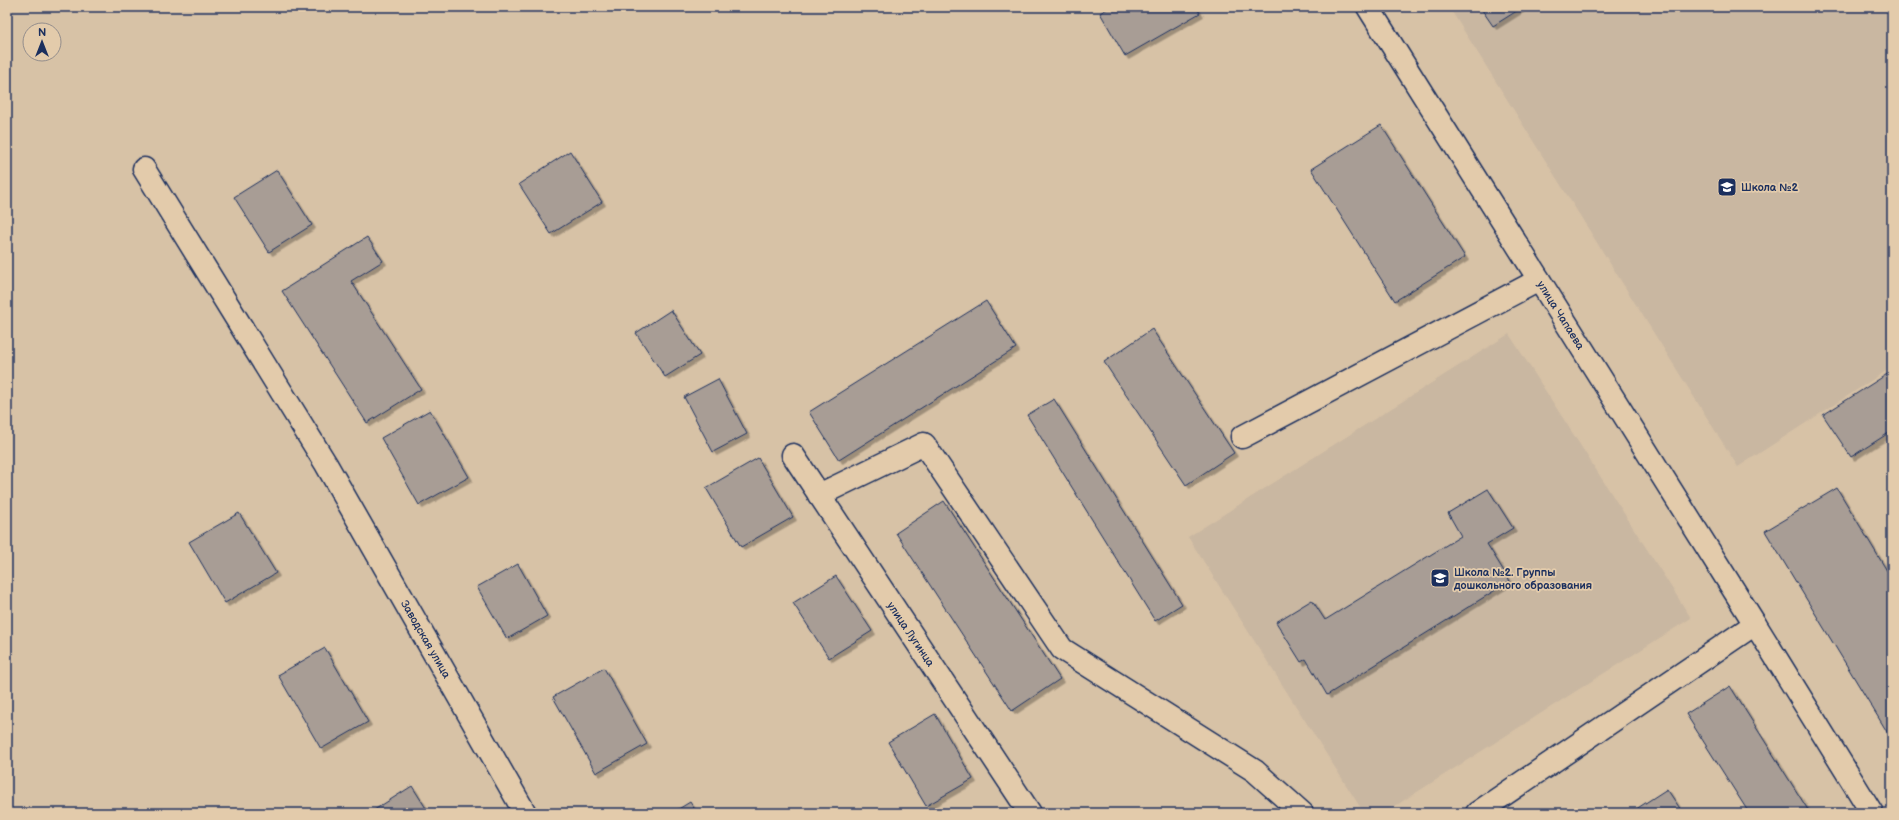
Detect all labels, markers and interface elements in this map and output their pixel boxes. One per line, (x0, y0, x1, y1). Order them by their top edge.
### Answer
north arrow (22, 22, 62, 62)
text: N (38, 26, 46, 39)
school or university icon: Школа №2 (1716, 176, 1738, 198)
place label: Школа №2 (1741, 181, 1798, 194)
street label: улица Чапаева (1534, 279, 1587, 352)
place label: Школа №2. Группы дошкольного образования (1453, 566, 1592, 592)
school or university icon: Школа №2. Группы дошкольного образования (1429, 567, 1451, 589)
street label: Заводская улица (398, 598, 453, 681)
street label: улица Лугинца (884, 600, 937, 669)

